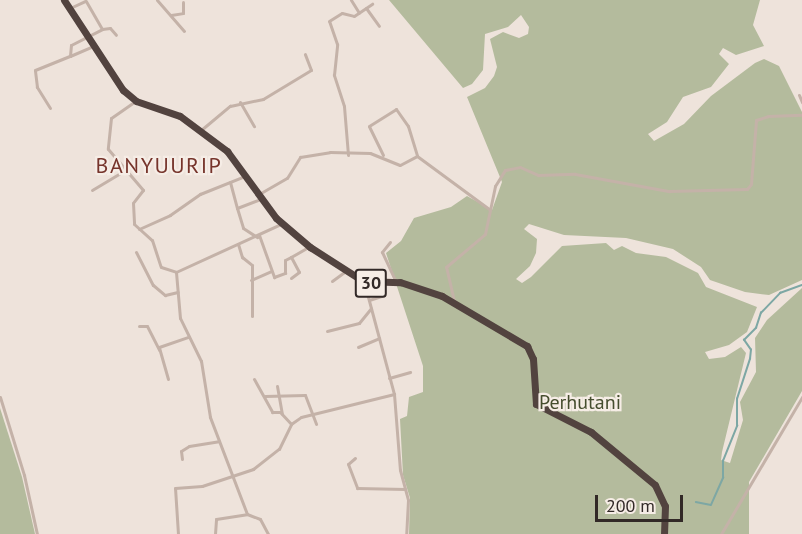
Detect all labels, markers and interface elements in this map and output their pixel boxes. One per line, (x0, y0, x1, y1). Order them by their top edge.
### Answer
district label: BANYUURIP (96, 153, 222, 179)
road number: 30 (354, 268, 388, 298)
park label: Perhutani (539, 390, 621, 414)
scale bar (598, 483, 686, 521)
text: 200 m (606, 494, 655, 517)

